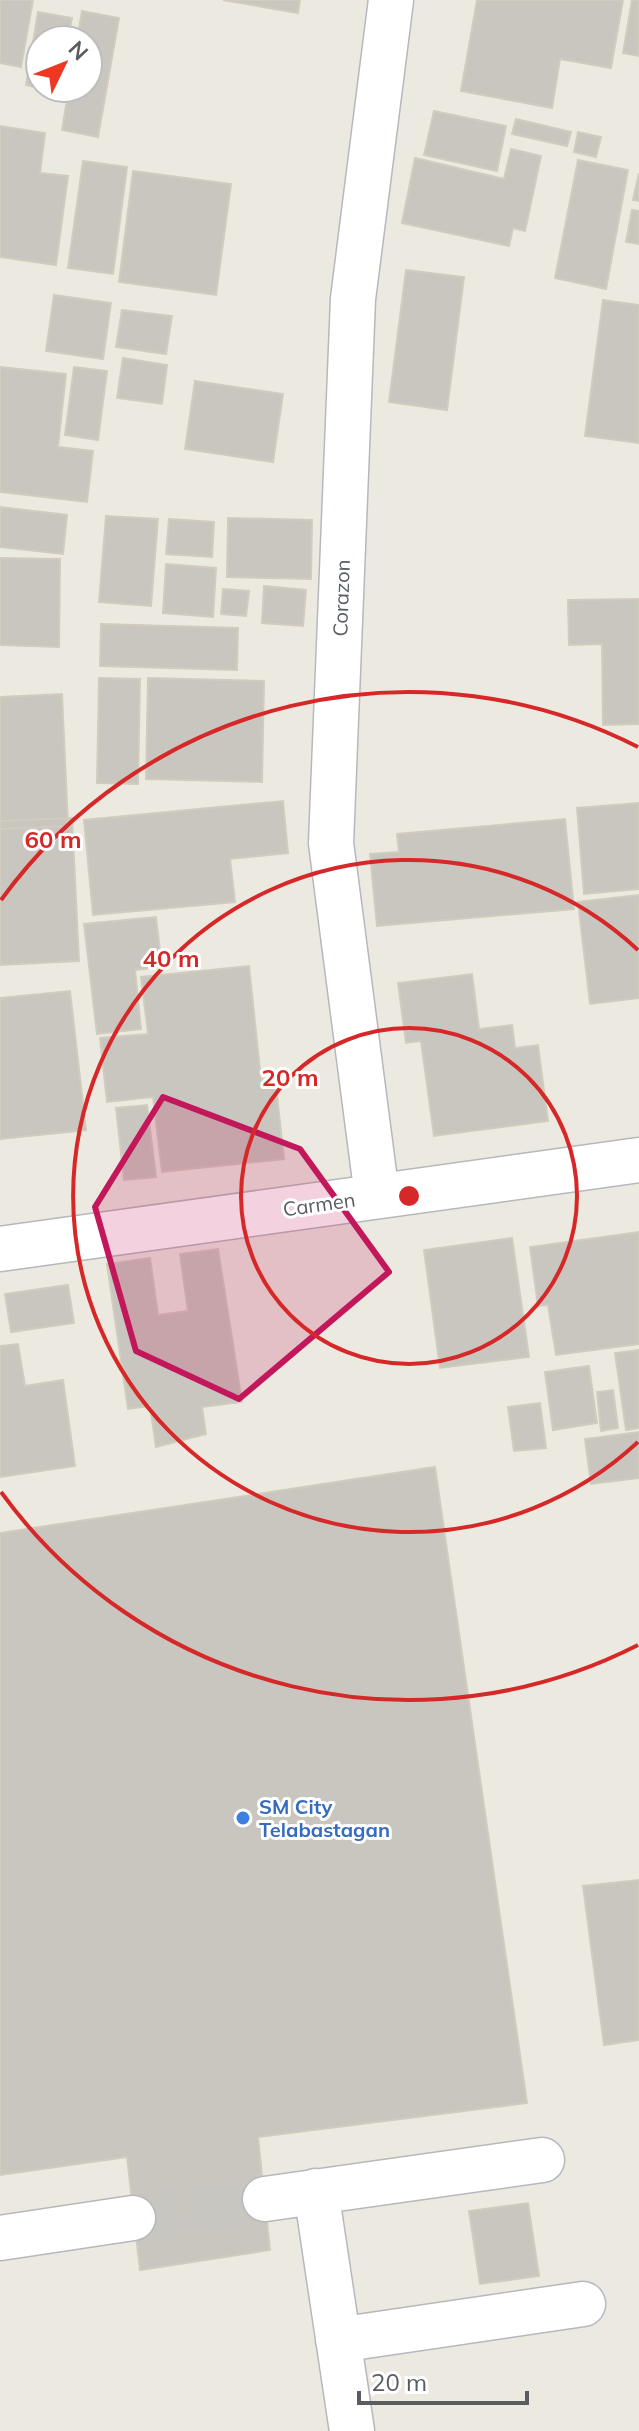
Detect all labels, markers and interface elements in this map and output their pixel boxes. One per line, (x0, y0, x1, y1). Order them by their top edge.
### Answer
north arrow (24, 24, 104, 104)
text: N (63, 35, 95, 66)
street label: Corazon (327, 559, 355, 637)
text: 60 m (25, 824, 81, 854)
text: 40 m (143, 943, 199, 973)
text: 20 m (262, 1062, 318, 1092)
centre of rings (395, 1182, 423, 1210)
street label: Carmen (281, 1187, 357, 1221)
place label: SM City Telabastagan (259, 1794, 390, 1842)
marker: SM City Telabastagan (234, 1809, 252, 1827)
scale bar (359, 2355, 527, 2405)
text: 20 m (371, 2367, 427, 2397)

